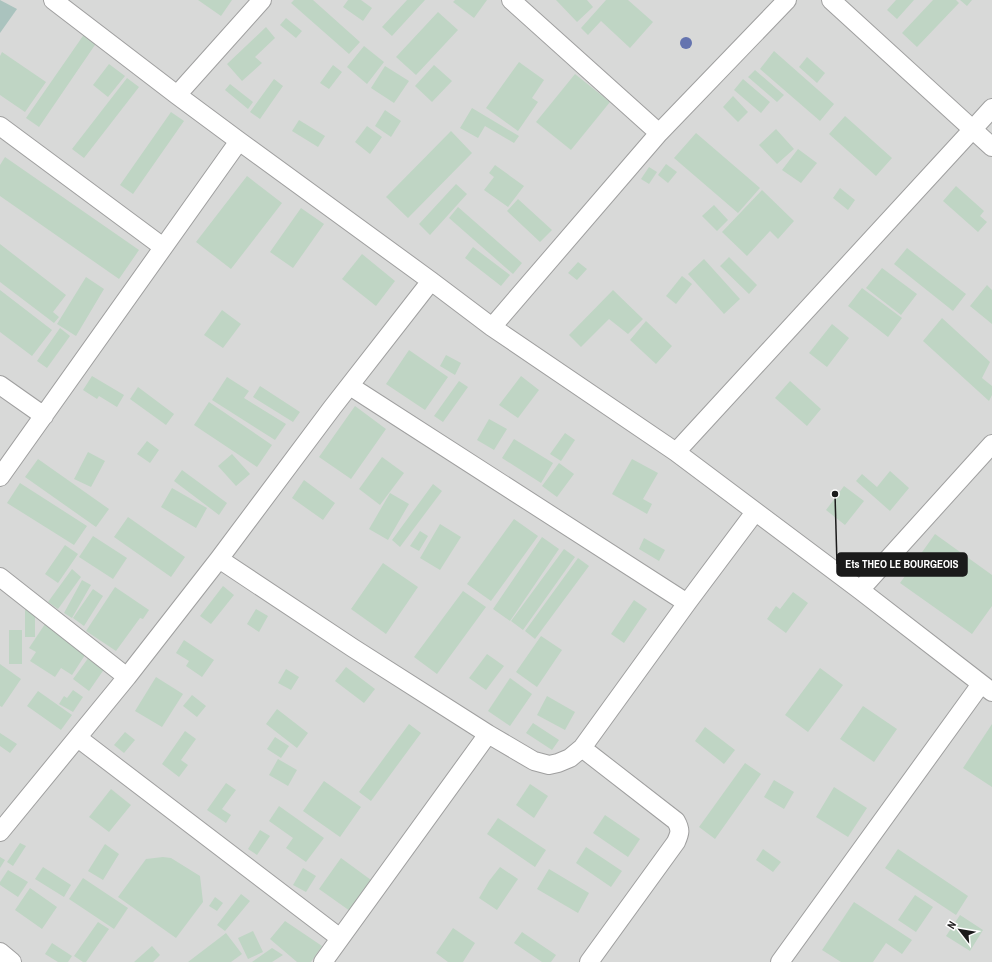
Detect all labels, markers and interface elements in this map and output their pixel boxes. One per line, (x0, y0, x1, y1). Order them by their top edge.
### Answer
callout: Ets THEO LE BOURGEOIS (837, 553, 967, 576)
text: Ets THEO LE BOURGEOIS (845, 557, 959, 571)
north arrow (940, 910, 980, 950)
text: N (944, 918, 959, 931)

